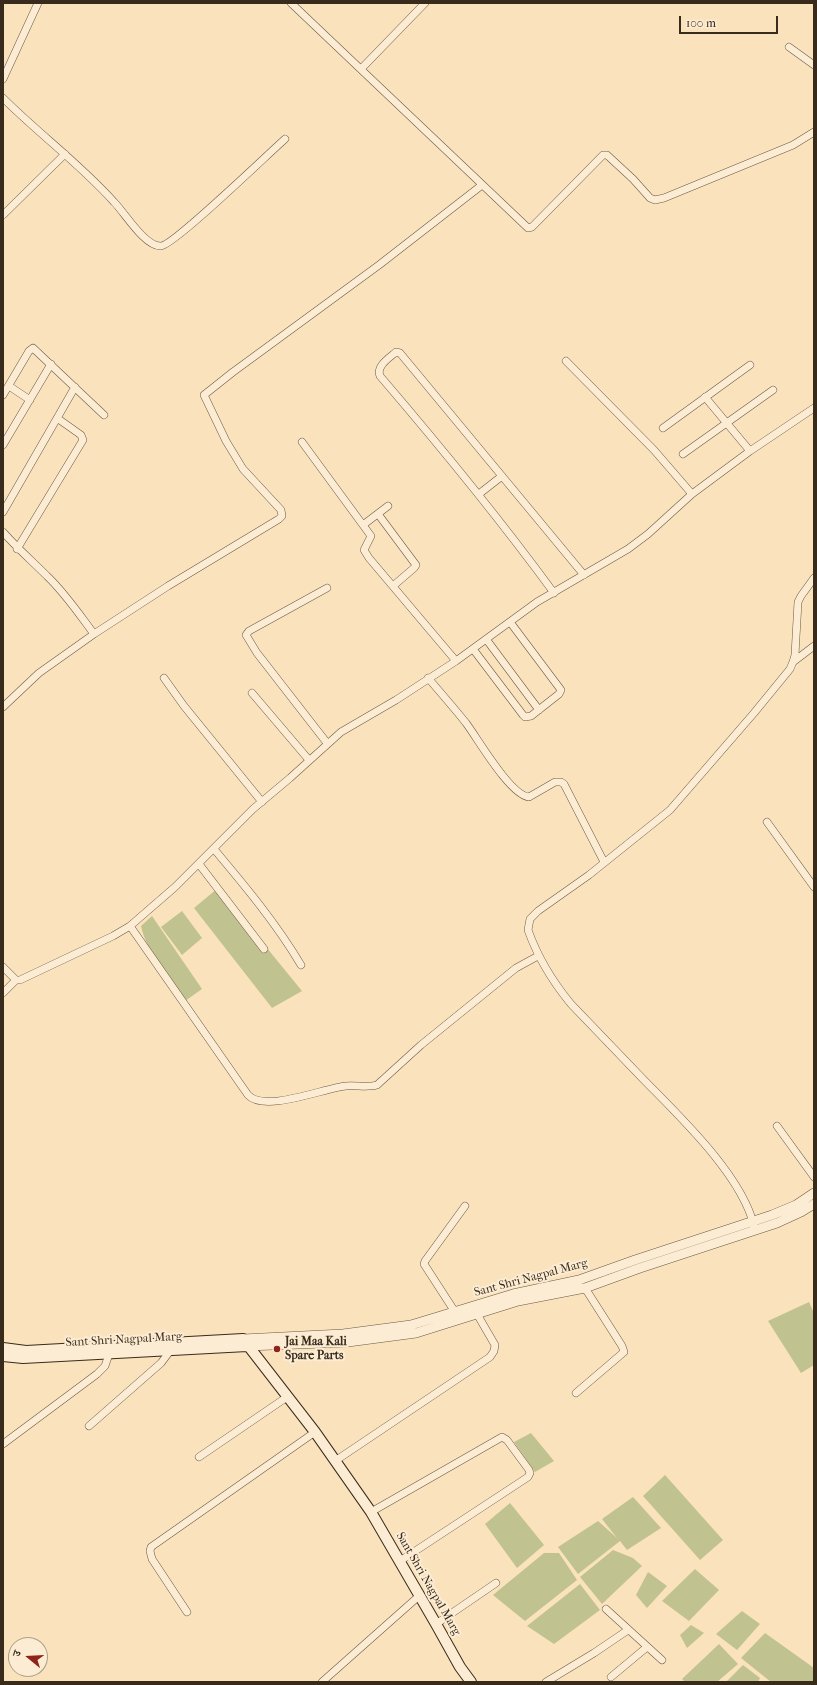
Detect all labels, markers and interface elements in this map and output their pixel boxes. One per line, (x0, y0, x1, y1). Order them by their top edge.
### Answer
scale bar (681, 8, 780, 34)
text: 100 m (686, 16, 716, 30)
street label: Sant Shri Nagpal Marg (473, 1256, 589, 1300)
street label: Sant Shri Nagpal Marg (65, 1330, 183, 1350)
place label: Jai Maa Kali Spare Parts (285, 1335, 347, 1363)
marker: Jai Maa Kali Spare Parts (272, 1344, 282, 1354)
street label: Sant Shri Nagpal Marg (393, 1530, 463, 1638)
north arrow (8, 1637, 48, 1677)
text: उ (10, 1649, 24, 1658)

